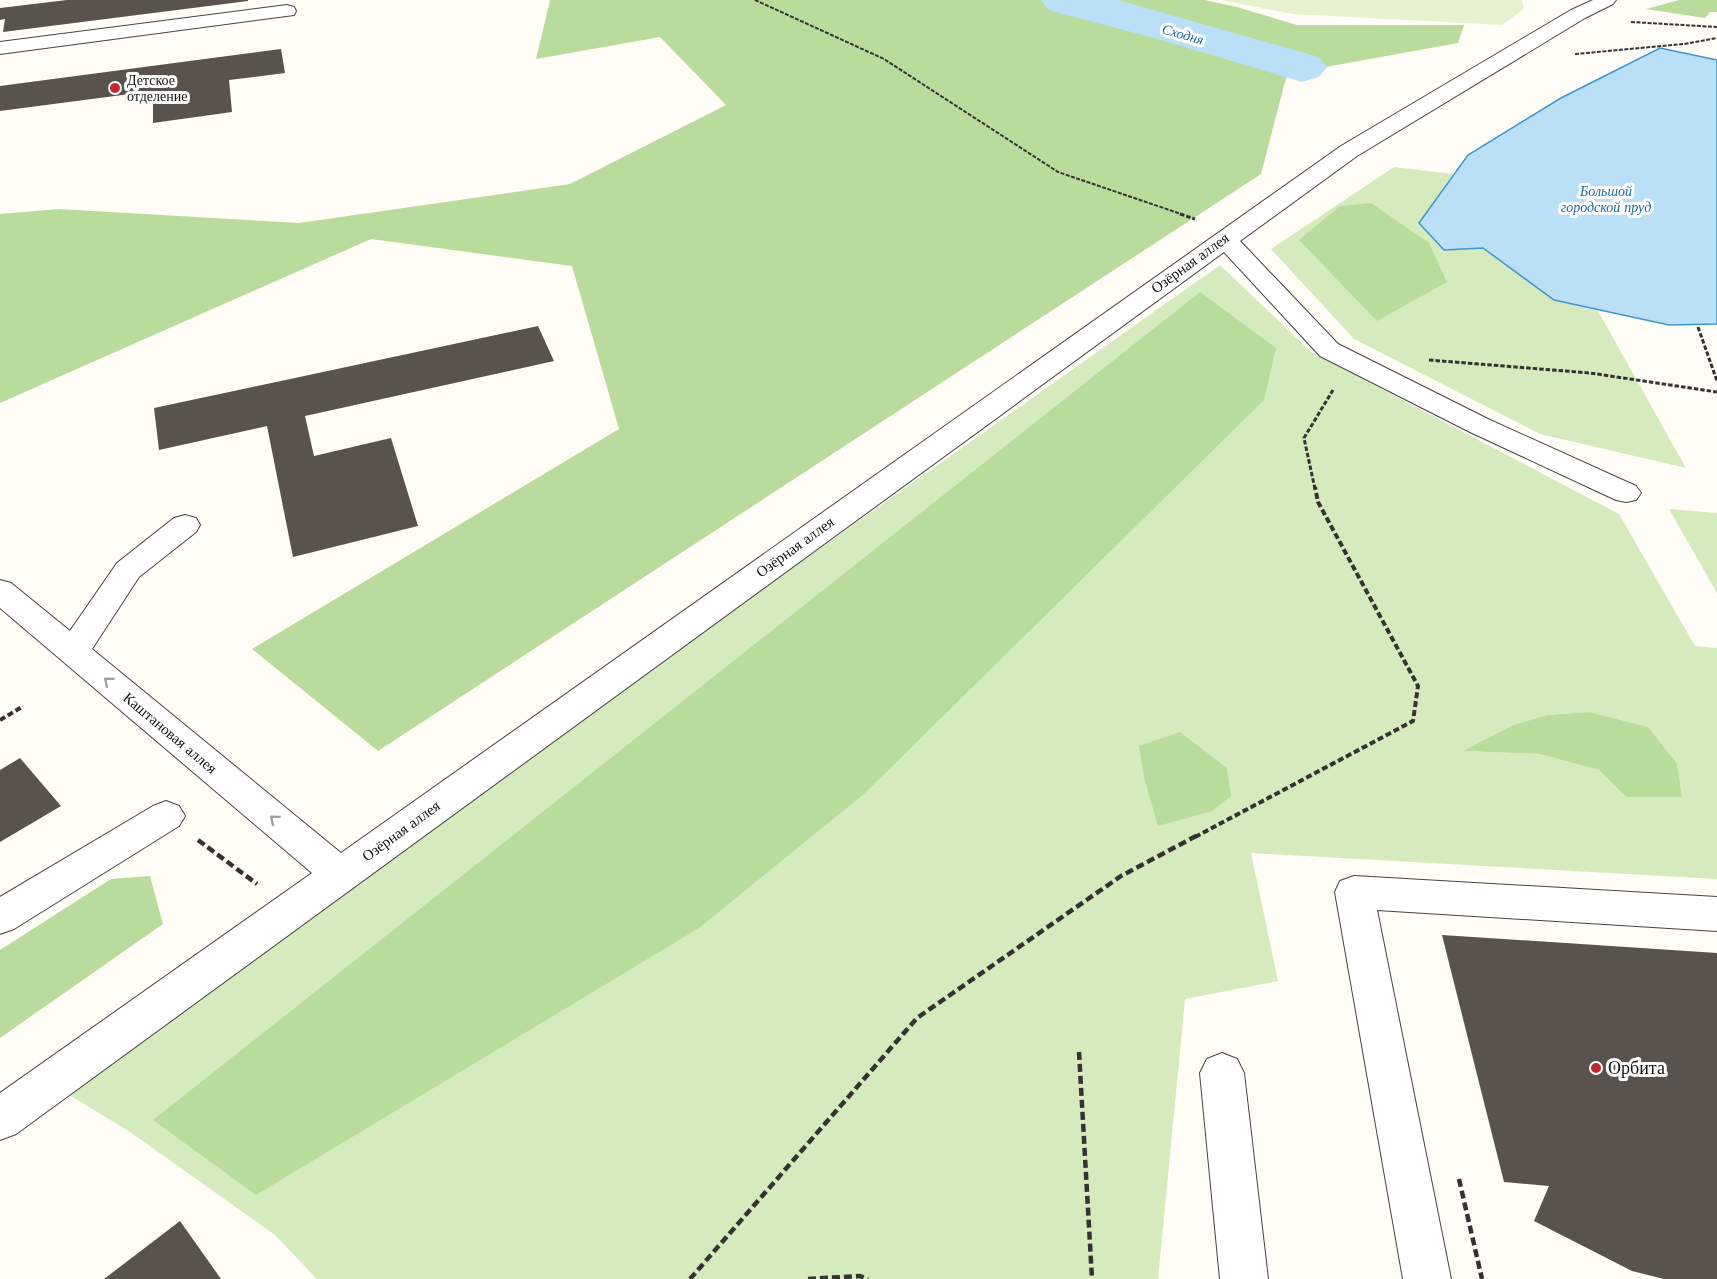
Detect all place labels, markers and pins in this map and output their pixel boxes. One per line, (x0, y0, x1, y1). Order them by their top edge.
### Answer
place label: Детское отделение (127, 71, 187, 105)
marker: Детское отделение (108, 81, 122, 95)
place label: Орбита (1608, 1057, 1665, 1079)
marker: Орбита (1589, 1061, 1603, 1075)

